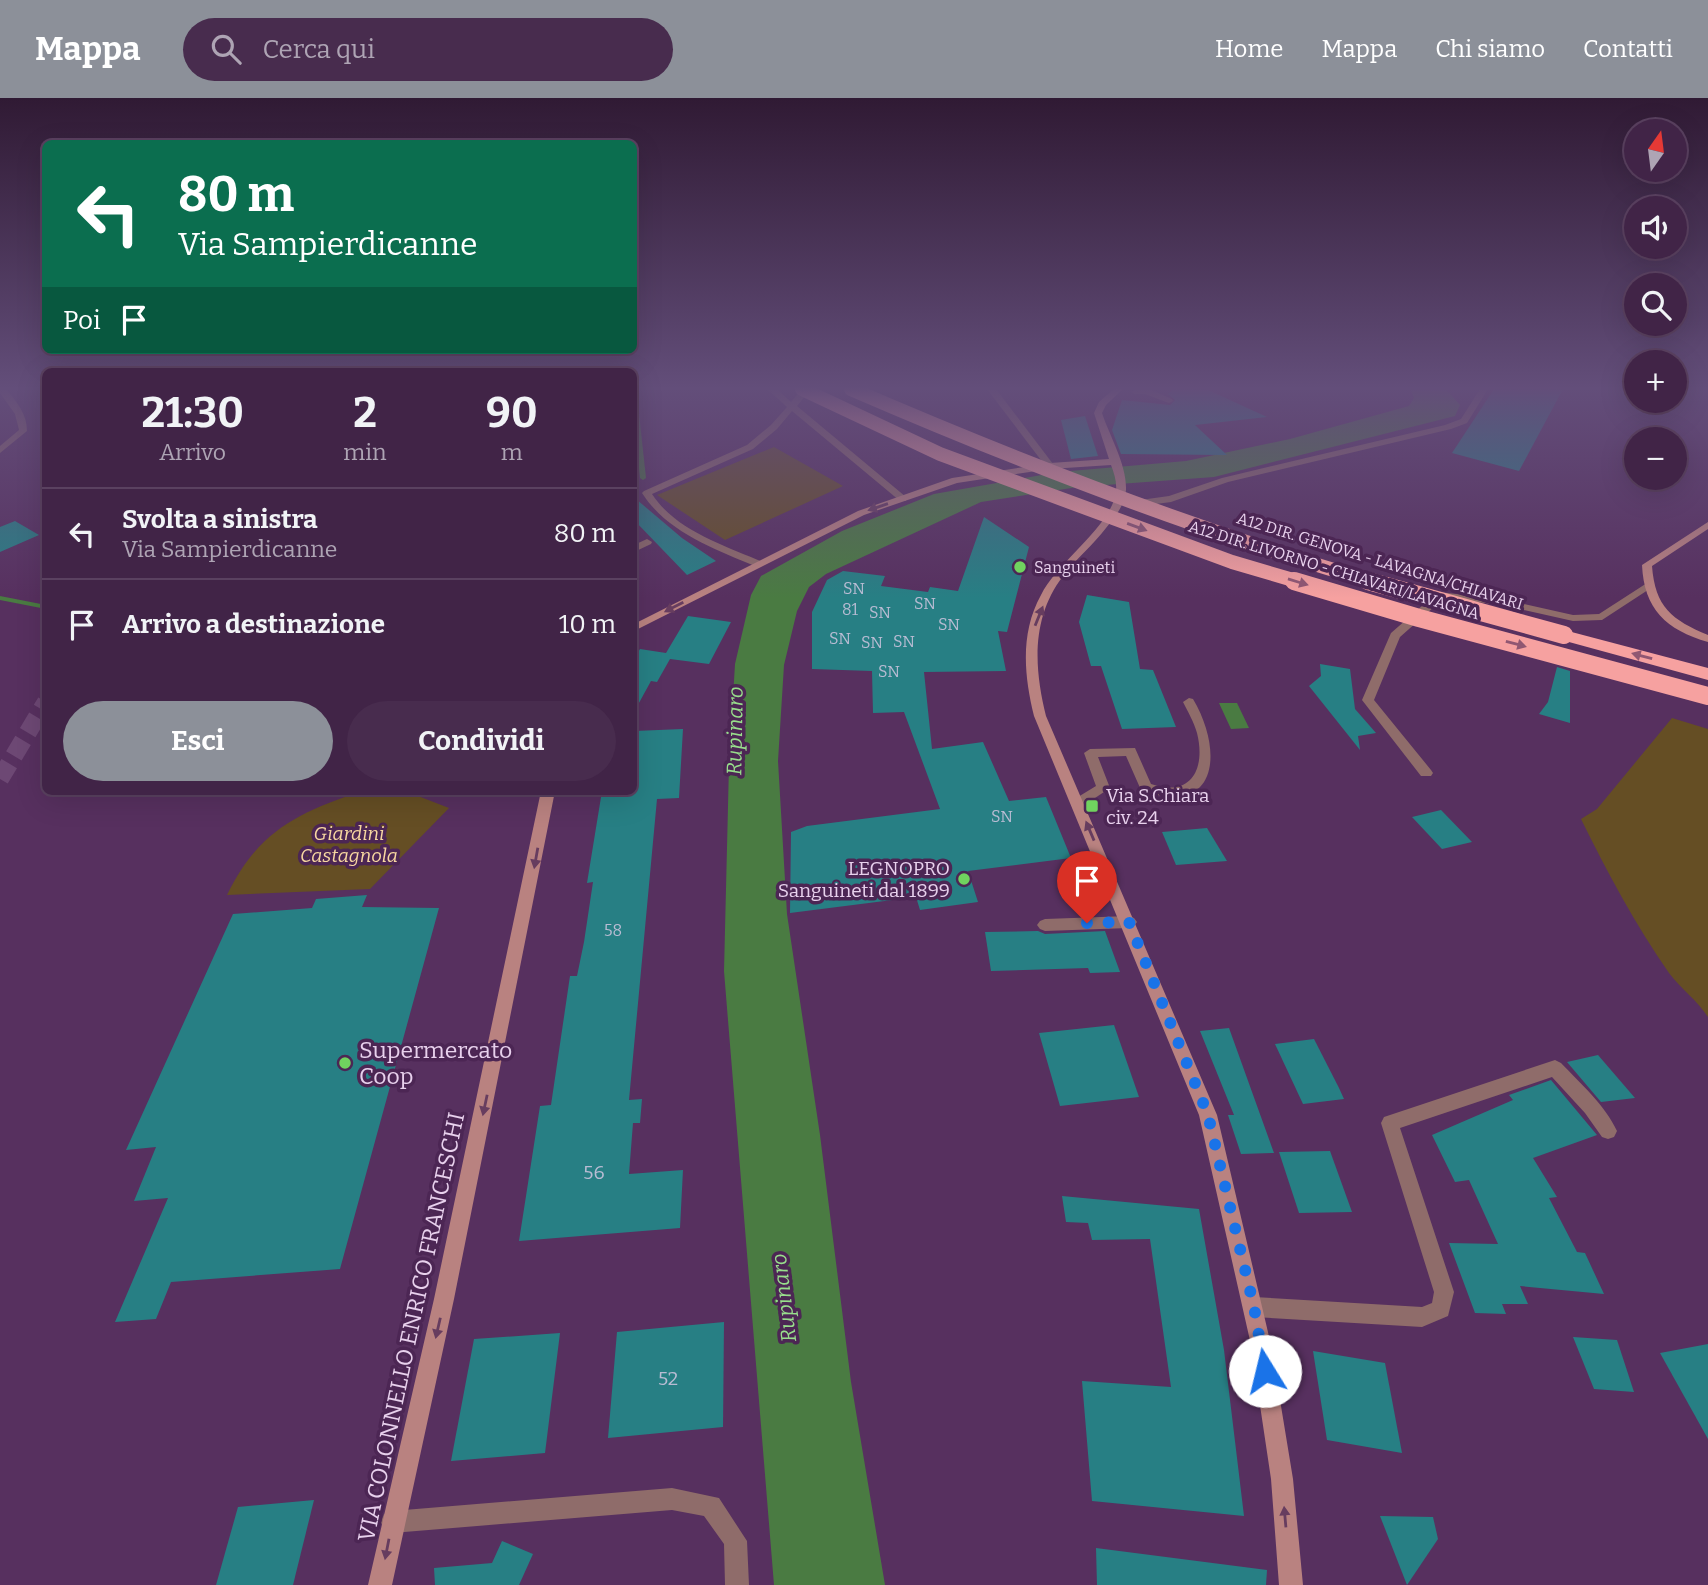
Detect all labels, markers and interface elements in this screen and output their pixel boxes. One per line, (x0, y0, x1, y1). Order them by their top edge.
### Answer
search box (183, 18, 673, 81)
text: Mappa (35, 29, 141, 69)
icon: search (207, 30, 245, 68)
text: Cerca qui (263, 34, 375, 65)
text: Home (1215, 35, 1283, 63)
text: Mappa (1321, 35, 1397, 63)
text: Chi siamo (1435, 35, 1545, 63)
text: Contatti (1583, 35, 1673, 63)
north arrow (1624, 119, 1687, 182)
map controls (1624, 119, 1687, 490)
text: 80 m (178, 165, 294, 224)
icon: left (63, 168, 154, 259)
button: sound (1624, 196, 1687, 259)
text: Via Sampierdicanne (178, 225, 478, 263)
button: search (1624, 273, 1687, 336)
icon: arrive (115, 301, 153, 339)
text: Poi (63, 305, 101, 336)
button: + (1624, 350, 1687, 413)
text: 21:30 (141, 388, 244, 438)
text: 2 (353, 388, 377, 438)
text: 90 (486, 388, 538, 438)
button: − (1624, 427, 1687, 490)
text: Arrivo (159, 438, 226, 466)
text: min (343, 438, 387, 466)
text: m (501, 438, 523, 466)
one-way arrow (868, 502, 889, 513)
text: Svolta a sinistra (122, 504, 318, 535)
street label: A12 DIR. GENOVA - LAVAGNA/CHIAVARI (1235, 508, 1525, 614)
icon: left (63, 515, 101, 553)
street label: A12 DIR. LIVORNO - CHIAVARI/LAVAGNA (1186, 517, 1482, 624)
text: 80 m (554, 518, 616, 549)
one-way arrow (1127, 522, 1148, 533)
text: Via Sampierdicanne (122, 535, 337, 563)
place label: Sanguineti (1034, 558, 1115, 577)
marker: Sanguineti (1012, 559, 1028, 575)
one-way arrow (1287, 577, 1308, 587)
house number: SN (843, 579, 865, 598)
house number: SN (914, 594, 936, 613)
house number: 81 (842, 600, 859, 619)
one-way arrow (664, 601, 684, 613)
house number: SN (869, 603, 891, 622)
icon: arrive (63, 606, 101, 644)
one-way arrow (1033, 606, 1044, 627)
text: Arrivo a destinazione (122, 609, 385, 640)
text: 10 m (559, 609, 616, 640)
house number: SN (938, 615, 960, 634)
house number: SN (829, 629, 851, 648)
house number: SN (893, 632, 915, 651)
house number: SN (861, 633, 883, 652)
one-way arrow (1506, 639, 1528, 650)
one-way arrow (1631, 650, 1653, 661)
house number: SN (878, 662, 900, 681)
water label: Rupinaro (721, 686, 749, 776)
button: Esci (63, 701, 333, 781)
button: Condividi (347, 701, 616, 781)
place label: Via S.Chiara civ. 24 (1106, 784, 1210, 829)
marker: Via S.Chiara civ. 24 (1084, 798, 1100, 814)
house number: SN (991, 807, 1013, 826)
one-way arrow (1084, 820, 1095, 841)
park label: Giardini Castagnola (300, 822, 398, 867)
one-way arrow (530, 847, 541, 869)
pin (1057, 851, 1117, 923)
place label: LEGNOPRO Sanguineti dal 1899 (778, 857, 950, 902)
icon: arrive (1068, 862, 1106, 900)
marker: LEGNOPRO Sanguineti dal 1899 (956, 871, 972, 887)
house number: 58 (604, 921, 622, 940)
place label: Supermercato Coop (359, 1036, 512, 1090)
marker: Supermercato Coop (337, 1055, 353, 1071)
one-way arrow (479, 1094, 490, 1116)
street label: VIA COLONNELLO ENRICO FRANCESCHI (352, 1110, 470, 1544)
house number: 56 (583, 1161, 605, 1184)
water label: Rupinaro (766, 1252, 802, 1344)
one-way arrow (432, 1317, 443, 1339)
position arrow (1228, 1334, 1302, 1408)
house number: 52 (658, 1367, 678, 1390)
one-way arrow (1279, 1506, 1290, 1528)
one-way arrow (381, 1538, 392, 1560)

